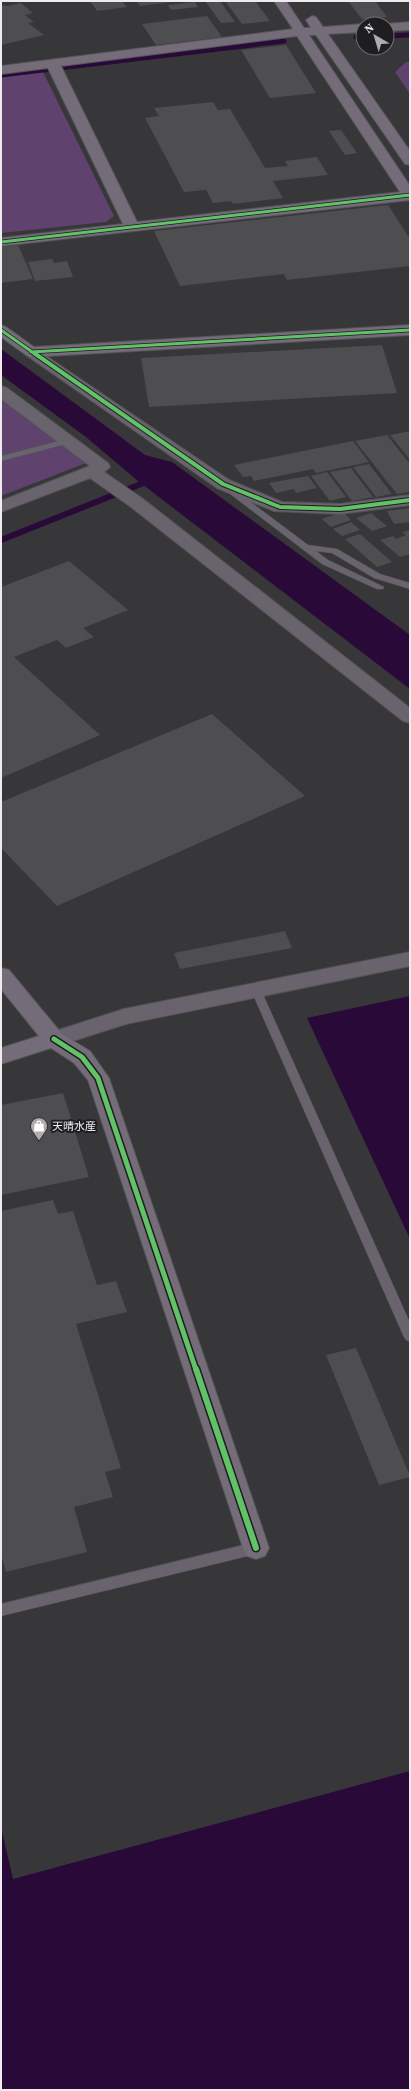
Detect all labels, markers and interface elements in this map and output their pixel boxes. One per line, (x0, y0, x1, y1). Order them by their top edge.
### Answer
north arrow (355, 16, 395, 56)
text: N (361, 20, 377, 37)
shop icon: 天晴水産 (29, 1116, 49, 1141)
place label: 天晴水産 (52, 1119, 96, 1134)

